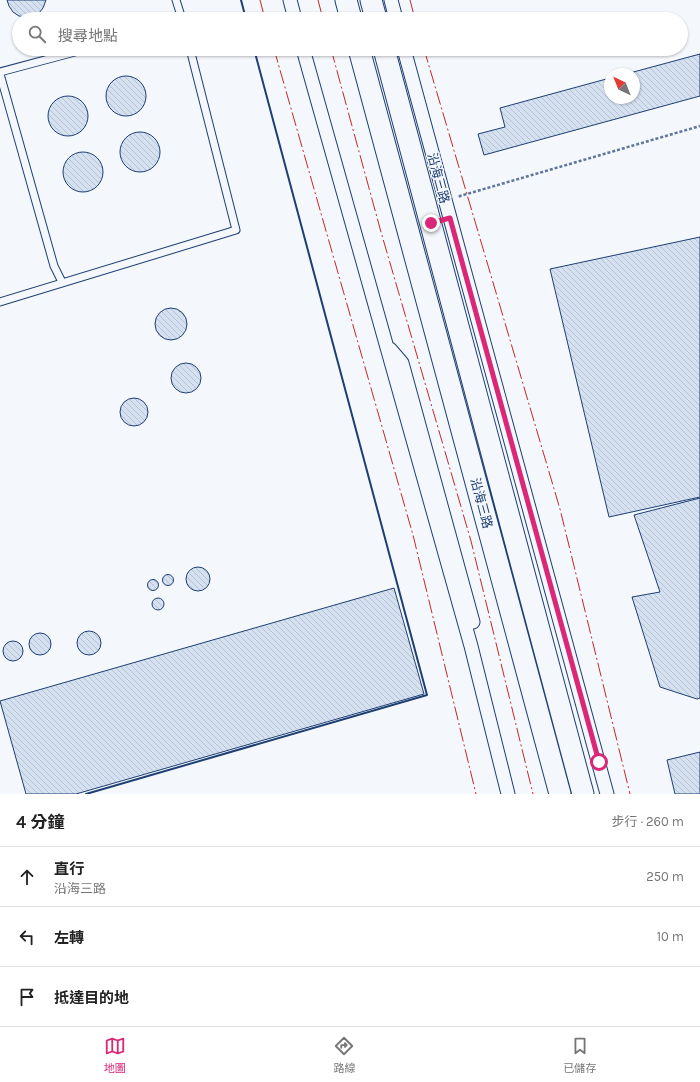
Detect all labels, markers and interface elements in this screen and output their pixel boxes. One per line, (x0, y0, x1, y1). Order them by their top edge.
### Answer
search box (12, 12, 688, 56)
icon: search (26, 23, 48, 45)
text: 搜尋地點 (58, 27, 118, 45)
north arrow (604, 68, 640, 104)
street label: 沿海三路 (425, 151, 452, 205)
route end (422, 214, 440, 232)
street label: 沿海三路 (468, 476, 495, 530)
route start (590, 753, 608, 771)
text: 4 分鐘 (16, 812, 64, 832)
text: 步行 · 260 m (612, 814, 684, 829)
text: 直行 (54, 860, 84, 878)
icon: ahead (16, 866, 38, 888)
text: 250 m (646, 869, 684, 884)
text: 沿海三路 (54, 881, 106, 896)
icon: left (16, 926, 38, 948)
text: 左轉 (54, 929, 84, 947)
text: 10 m (657, 929, 684, 944)
icon: arrive (16, 986, 38, 1008)
text: 抵達目的地 (54, 989, 129, 1007)
tab: 地圖 (104, 1035, 126, 1075)
tab: 路線 (333, 1035, 355, 1075)
tab: 已儲存 (563, 1035, 596, 1075)

